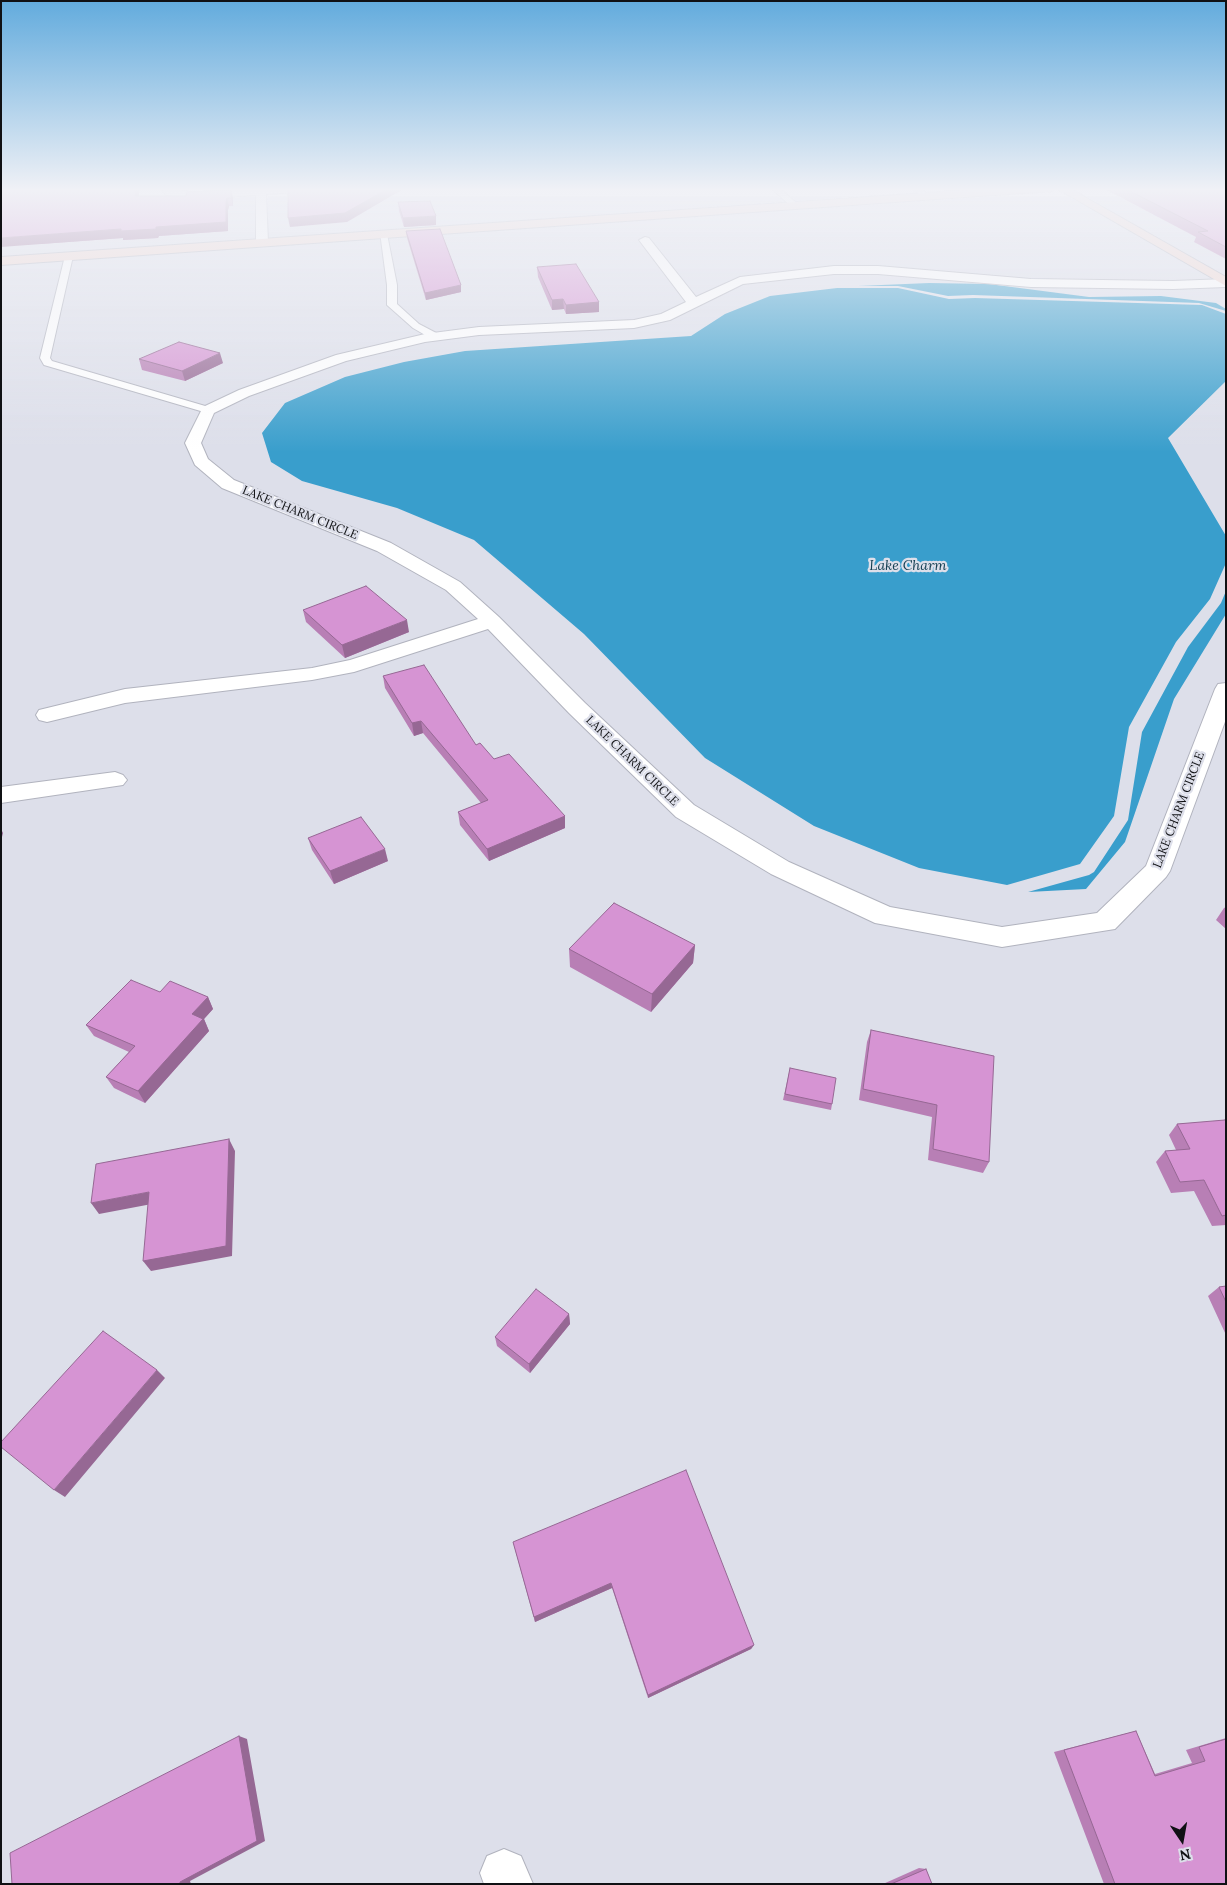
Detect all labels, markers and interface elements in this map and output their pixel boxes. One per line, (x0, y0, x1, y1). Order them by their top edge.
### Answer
street label: LAKE CHARM CIRCLE (240, 483, 360, 543)
water label: Lake Charm (869, 558, 947, 574)
street label: LAKE CHARM CIRCLE (583, 713, 681, 809)
street label: LAKE CHARM CIRCLE (1150, 750, 1208, 870)
north arrow (1157, 1815, 1207, 1865)
text: N (1178, 1845, 1192, 1865)

